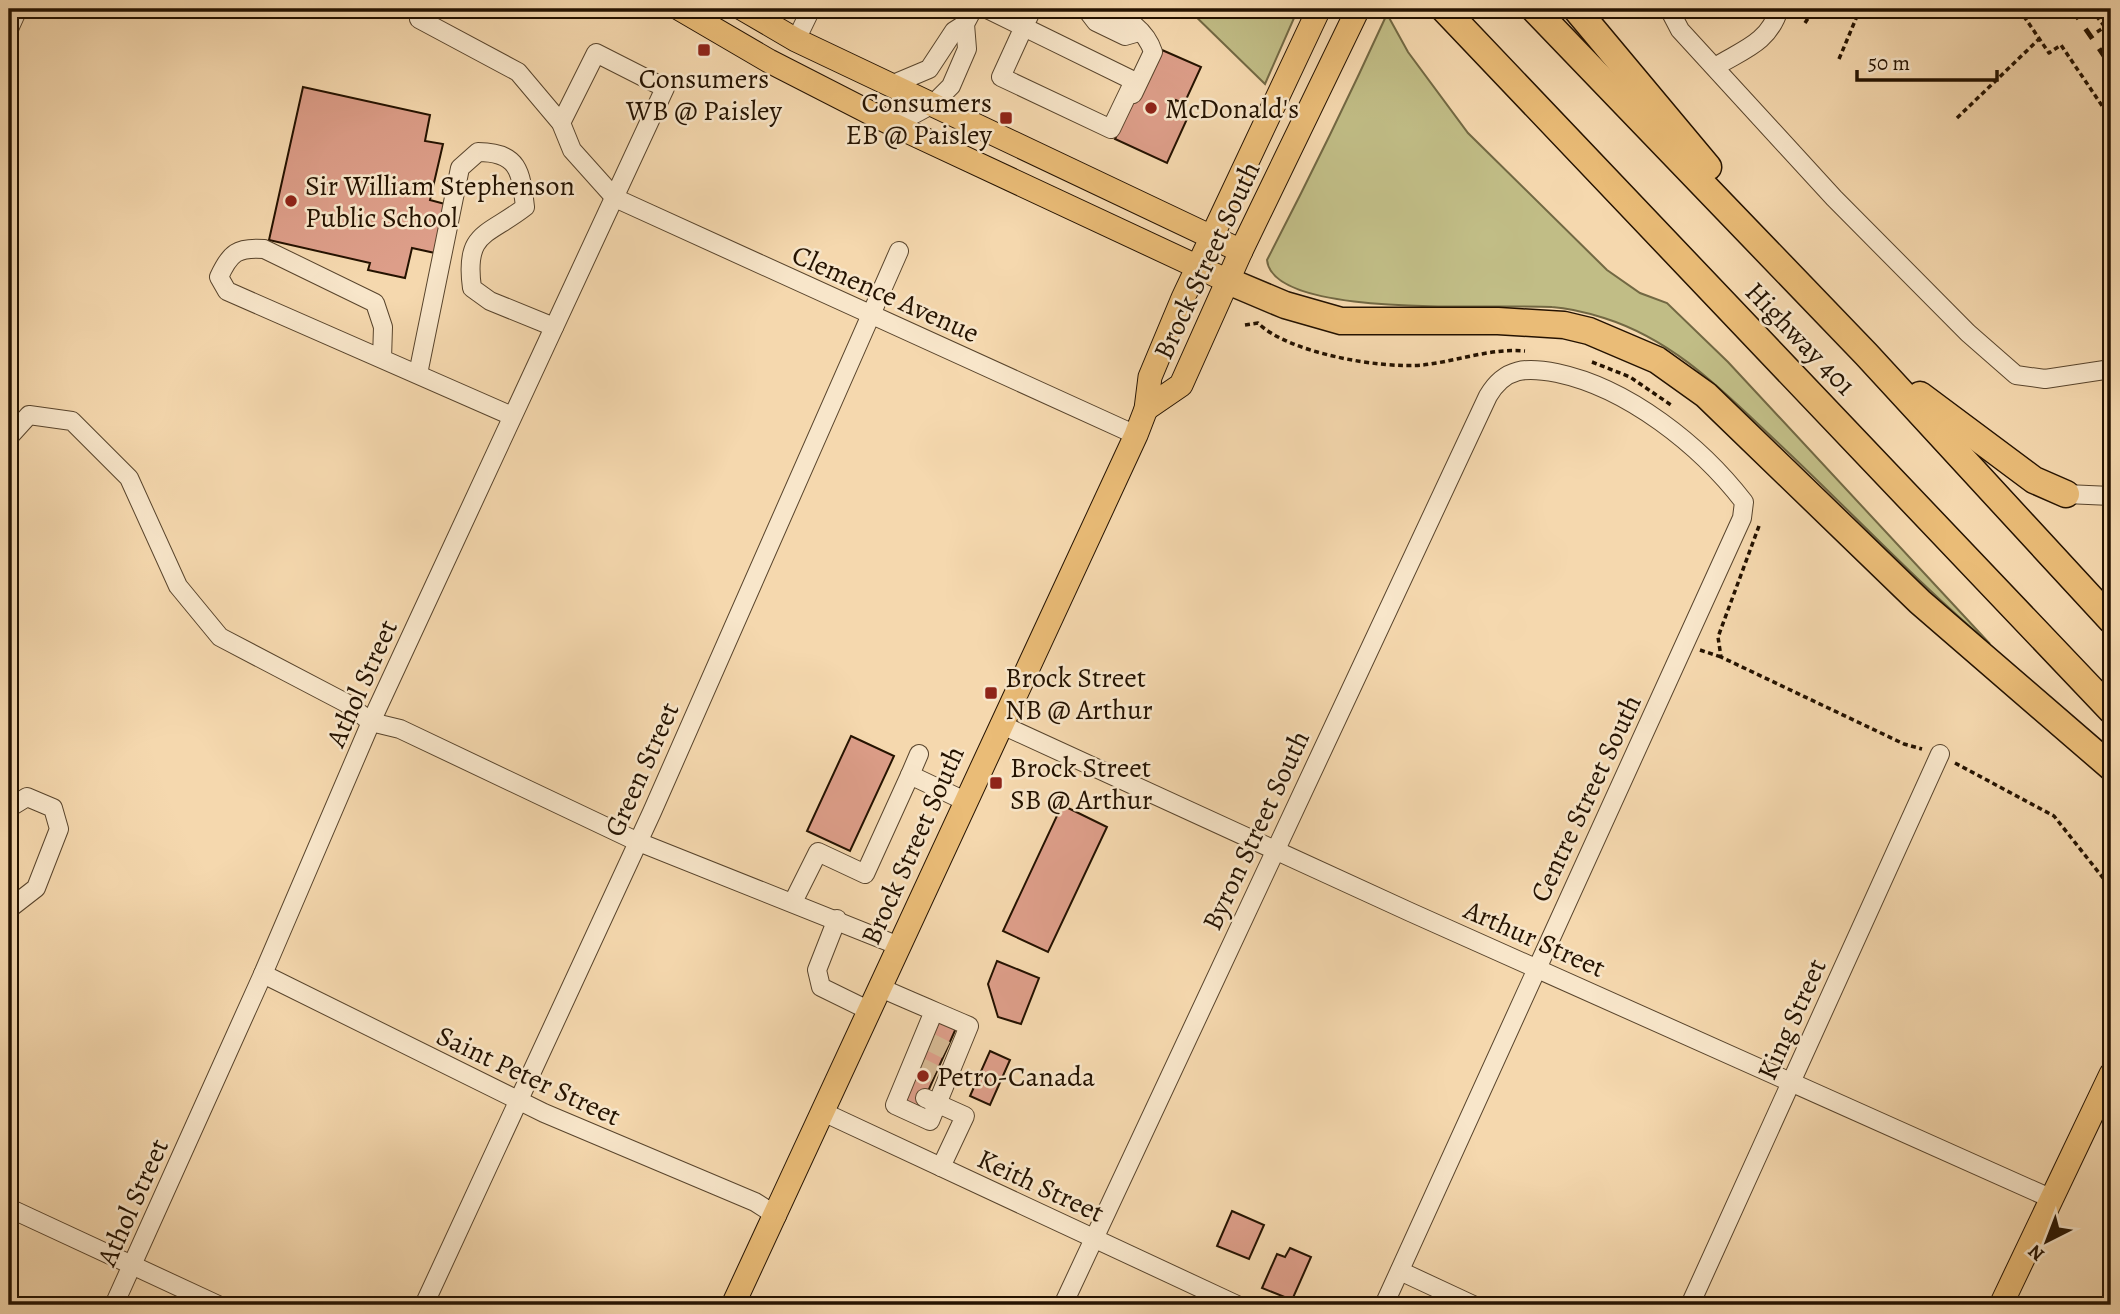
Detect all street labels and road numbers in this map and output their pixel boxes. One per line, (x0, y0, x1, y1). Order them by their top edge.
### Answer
street label: Brock Street South (1144, 155, 1269, 365)
street label: Clemence Avenue (786, 236, 985, 352)
street label: Highway 401 (1737, 274, 1864, 404)
street label: Athol Street (317, 614, 407, 754)
street label: Centre Street South (1521, 689, 1651, 908)
street label: Green Street (595, 696, 688, 843)
street label: Byron Street South (1193, 724, 1319, 936)
street label: Brock Street South (852, 740, 974, 951)
street label: Arthur Street (1457, 890, 1611, 987)
street label: King Street (1748, 953, 1836, 1086)
street label: Saint Peter Street (430, 1017, 627, 1135)
street label: Athol Street (88, 1133, 178, 1273)
street label: Keith Street (971, 1140, 1110, 1232)

